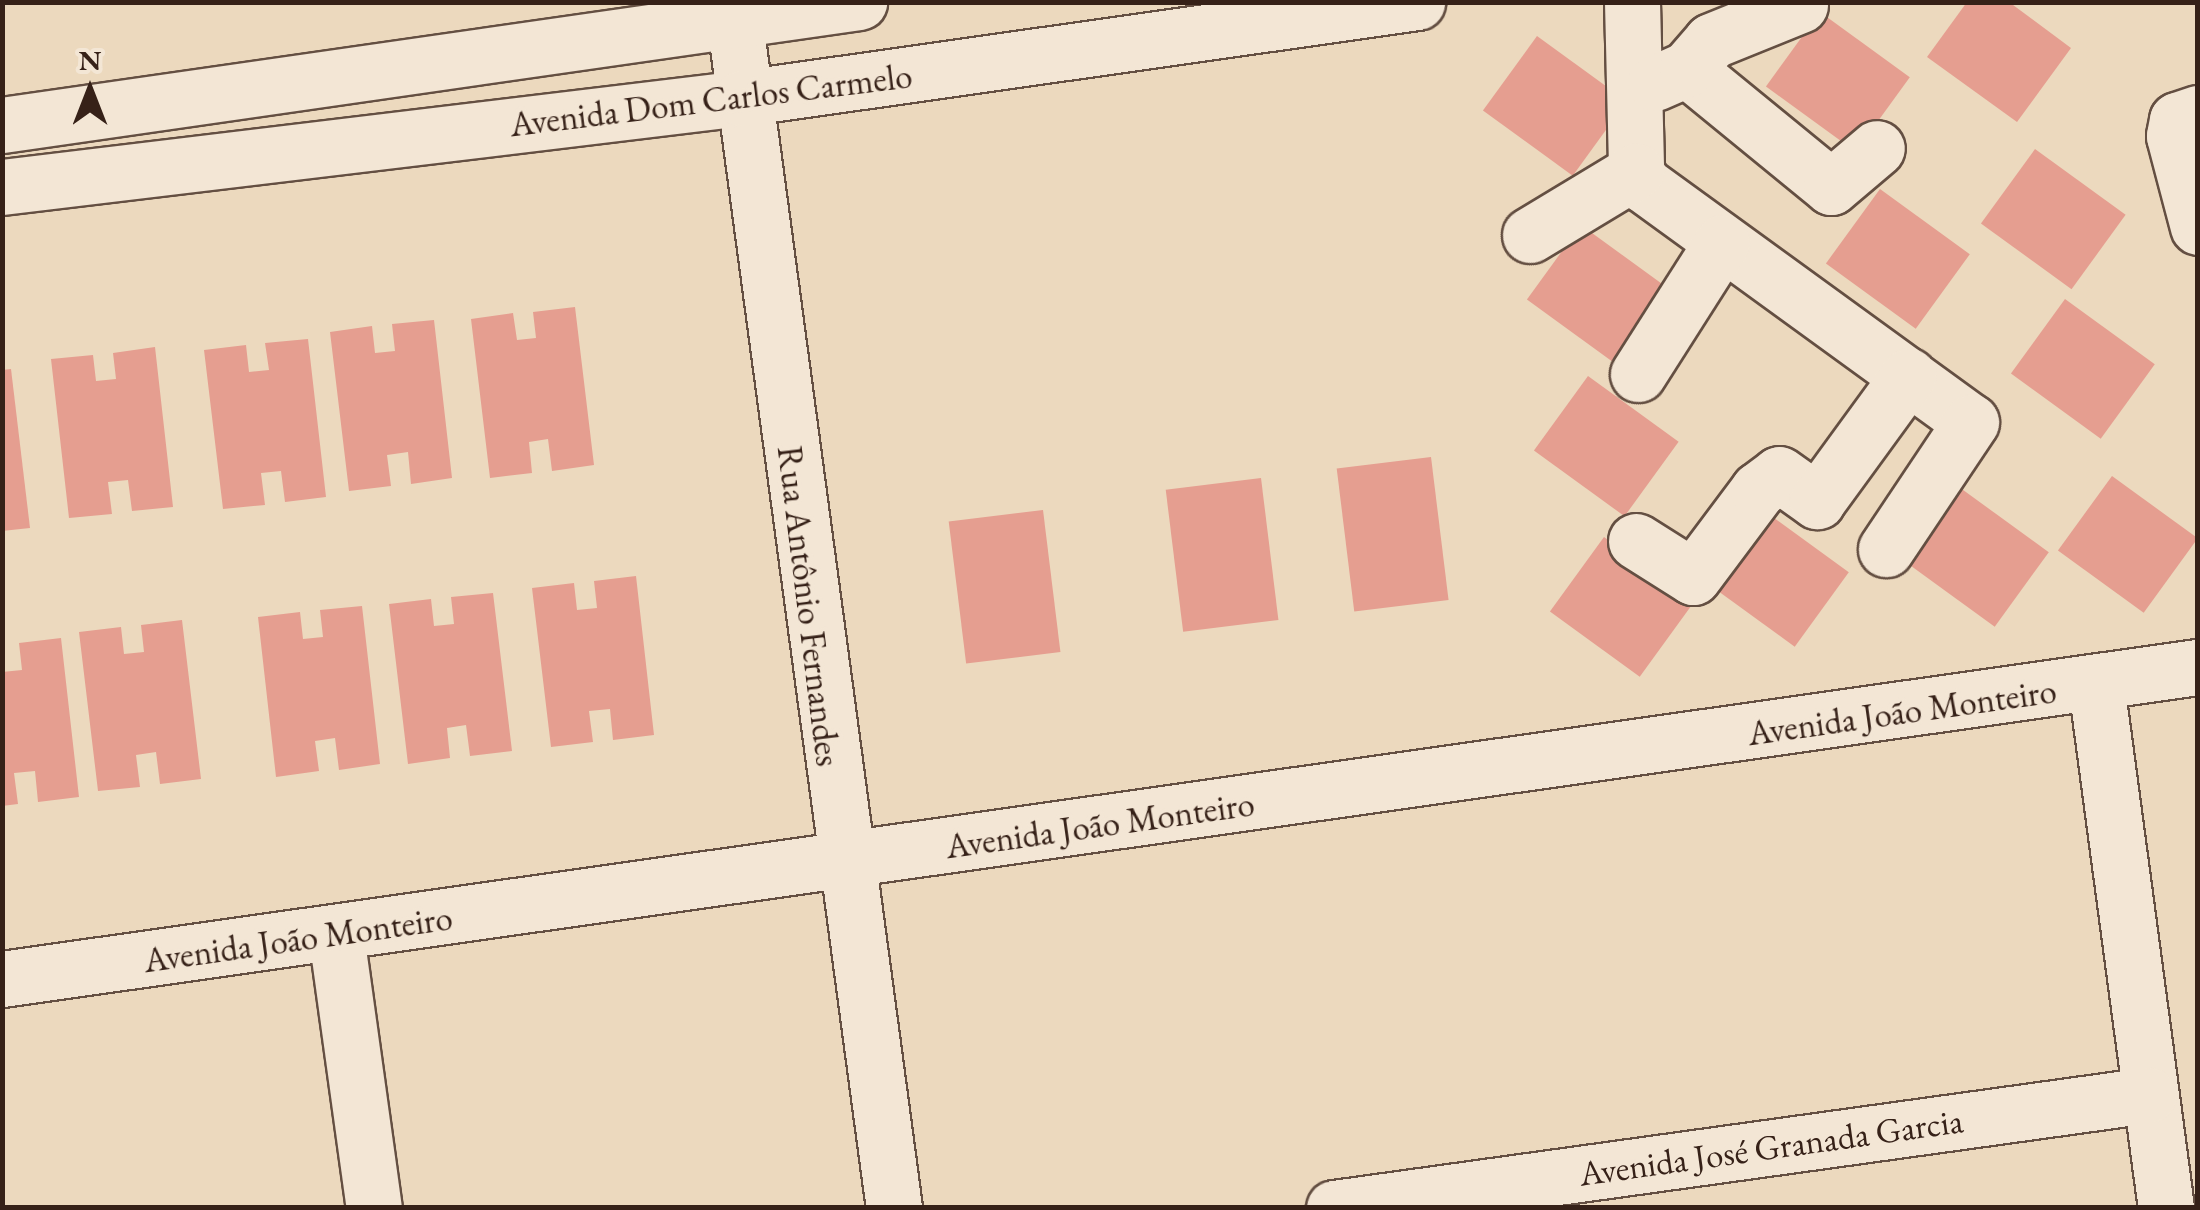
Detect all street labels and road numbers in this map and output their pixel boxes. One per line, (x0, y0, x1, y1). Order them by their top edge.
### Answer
street label: Avenida Dom Carlos Carmelo (507, 54, 915, 146)
street label: Rua Antônio Fernandes (769, 443, 849, 769)
street label: Avenida João Monteiro (1745, 670, 2059, 754)
street label: Avenida João Monteiro (943, 783, 1257, 867)
street label: Avenida João Monteiro (141, 897, 455, 981)
street label: Avenida José Granada Garcia (1576, 1099, 1966, 1195)

